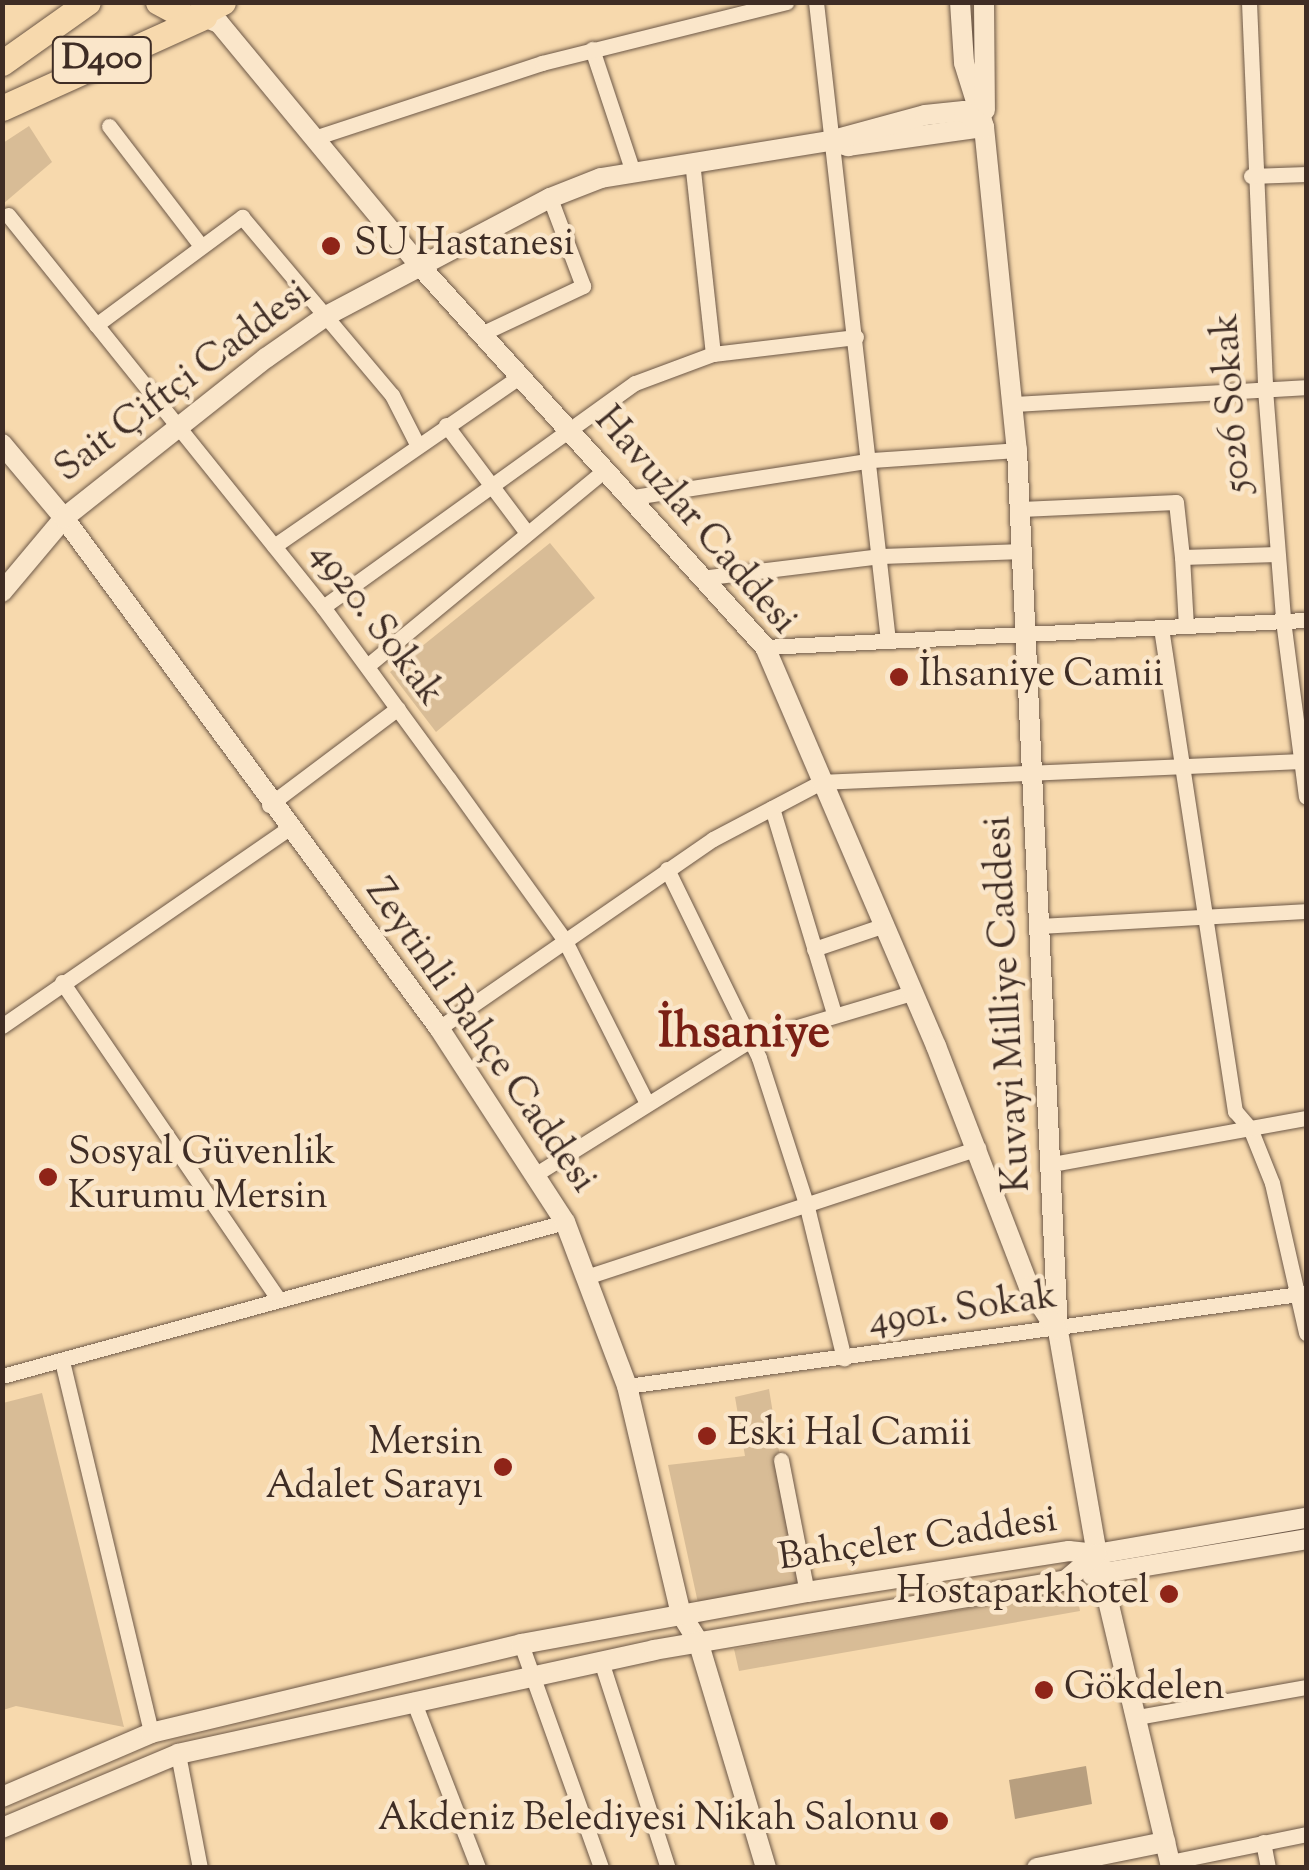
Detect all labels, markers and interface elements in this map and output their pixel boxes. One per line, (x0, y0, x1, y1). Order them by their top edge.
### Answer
road number: D400 (49, 30, 154, 90)
place label: SU Hastanesi (354, 223, 574, 269)
marker: SU Hastanesi (318, 233, 344, 259)
street label: Sait Çiftçi Caddesi (47, 272, 321, 494)
street label: 5026 Sokak (1205, 312, 1263, 494)
street label: Havuzlar Caddesi (583, 399, 805, 645)
street label: 4920. Sokak (298, 534, 452, 716)
place label: İhsaniye Camii (919, 654, 1164, 700)
marker: İhsaniye Camii (888, 666, 910, 688)
street label: Kuvayi Milliye Caddesi (977, 815, 1043, 1193)
street label: Zeytinli Bahçe Caddesi (354, 871, 604, 1203)
district label: İhsaniye (658, 1006, 830, 1064)
place label: Sosyal Güvenlik Kurumu Mersin (68, 1132, 336, 1222)
marker: Sosyal Güvenlik Kurumu Mersin (37, 1166, 59, 1188)
street label: 4901. Sokak (866, 1275, 1060, 1347)
place label: Eski Hal Camii (727, 1413, 971, 1459)
place label: Mersin Adalet Sarayı (266, 1422, 483, 1512)
marker: Eski Hal Camii (696, 1425, 718, 1447)
marker: Mersin Adalet Sarayı (492, 1456, 514, 1478)
street label: Bahçeler Caddesi (776, 1499, 1060, 1583)
place label: Hostaparkhotel (897, 1571, 1149, 1617)
marker: Hostaparkhotel (1158, 1583, 1180, 1605)
place label: Gökdelen (1064, 1667, 1225, 1713)
marker: Gökdelen (1033, 1679, 1055, 1701)
place label: Akdeniz Belediyesi Nikah Salonu (378, 1798, 919, 1844)
marker: Akdeniz Belediyesi Nikah Salonu (928, 1810, 950, 1832)

